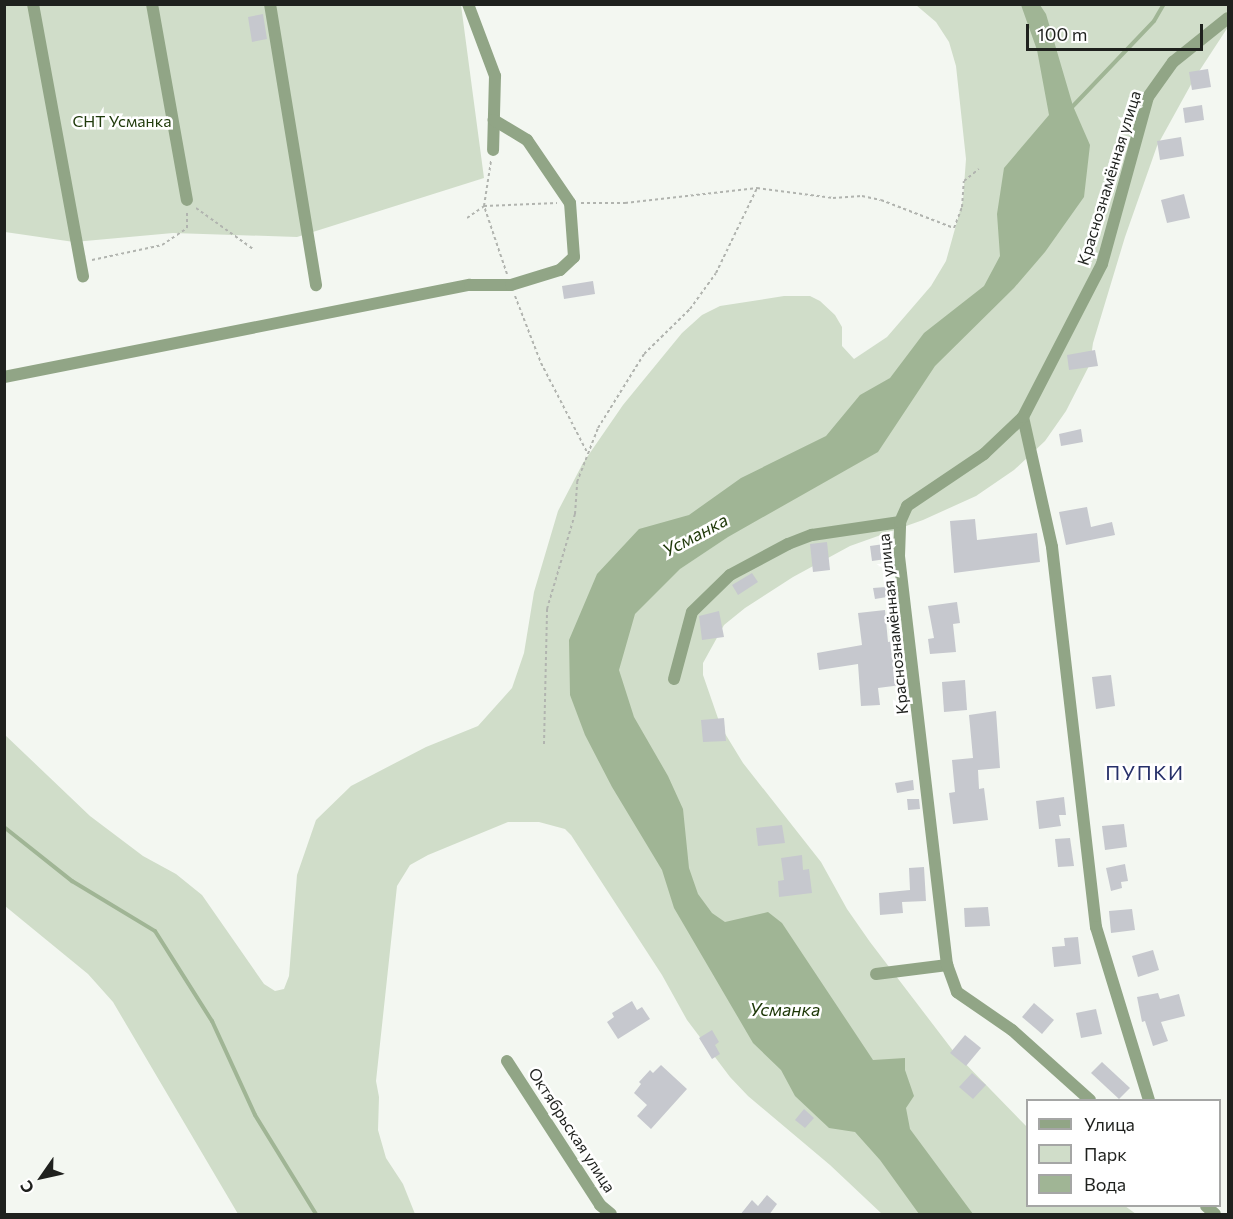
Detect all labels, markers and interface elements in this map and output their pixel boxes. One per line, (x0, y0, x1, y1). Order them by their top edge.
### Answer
scale bar (1029, 12, 1206, 50)
text: 100 m (1037, 23, 1087, 45)
street label: Краснознамённая улица (1073, 88, 1145, 268)
park label: СНТ Усманка (72, 111, 172, 131)
water label: Усманка (659, 509, 731, 561)
street label: Краснознамённая улица (874, 533, 912, 715)
district label: ПУПКИ (1105, 760, 1185, 784)
water label: Усманка (750, 998, 820, 1020)
street label: Октябрьская улица (525, 1064, 619, 1196)
legend (1026, 1099, 1221, 1207)
text: Улица (1084, 1113, 1135, 1135)
text: Парк (1084, 1143, 1127, 1165)
north arrow (12, 1147, 72, 1207)
text: Вода (1084, 1173, 1126, 1195)
text: С (16, 1177, 38, 1197)

